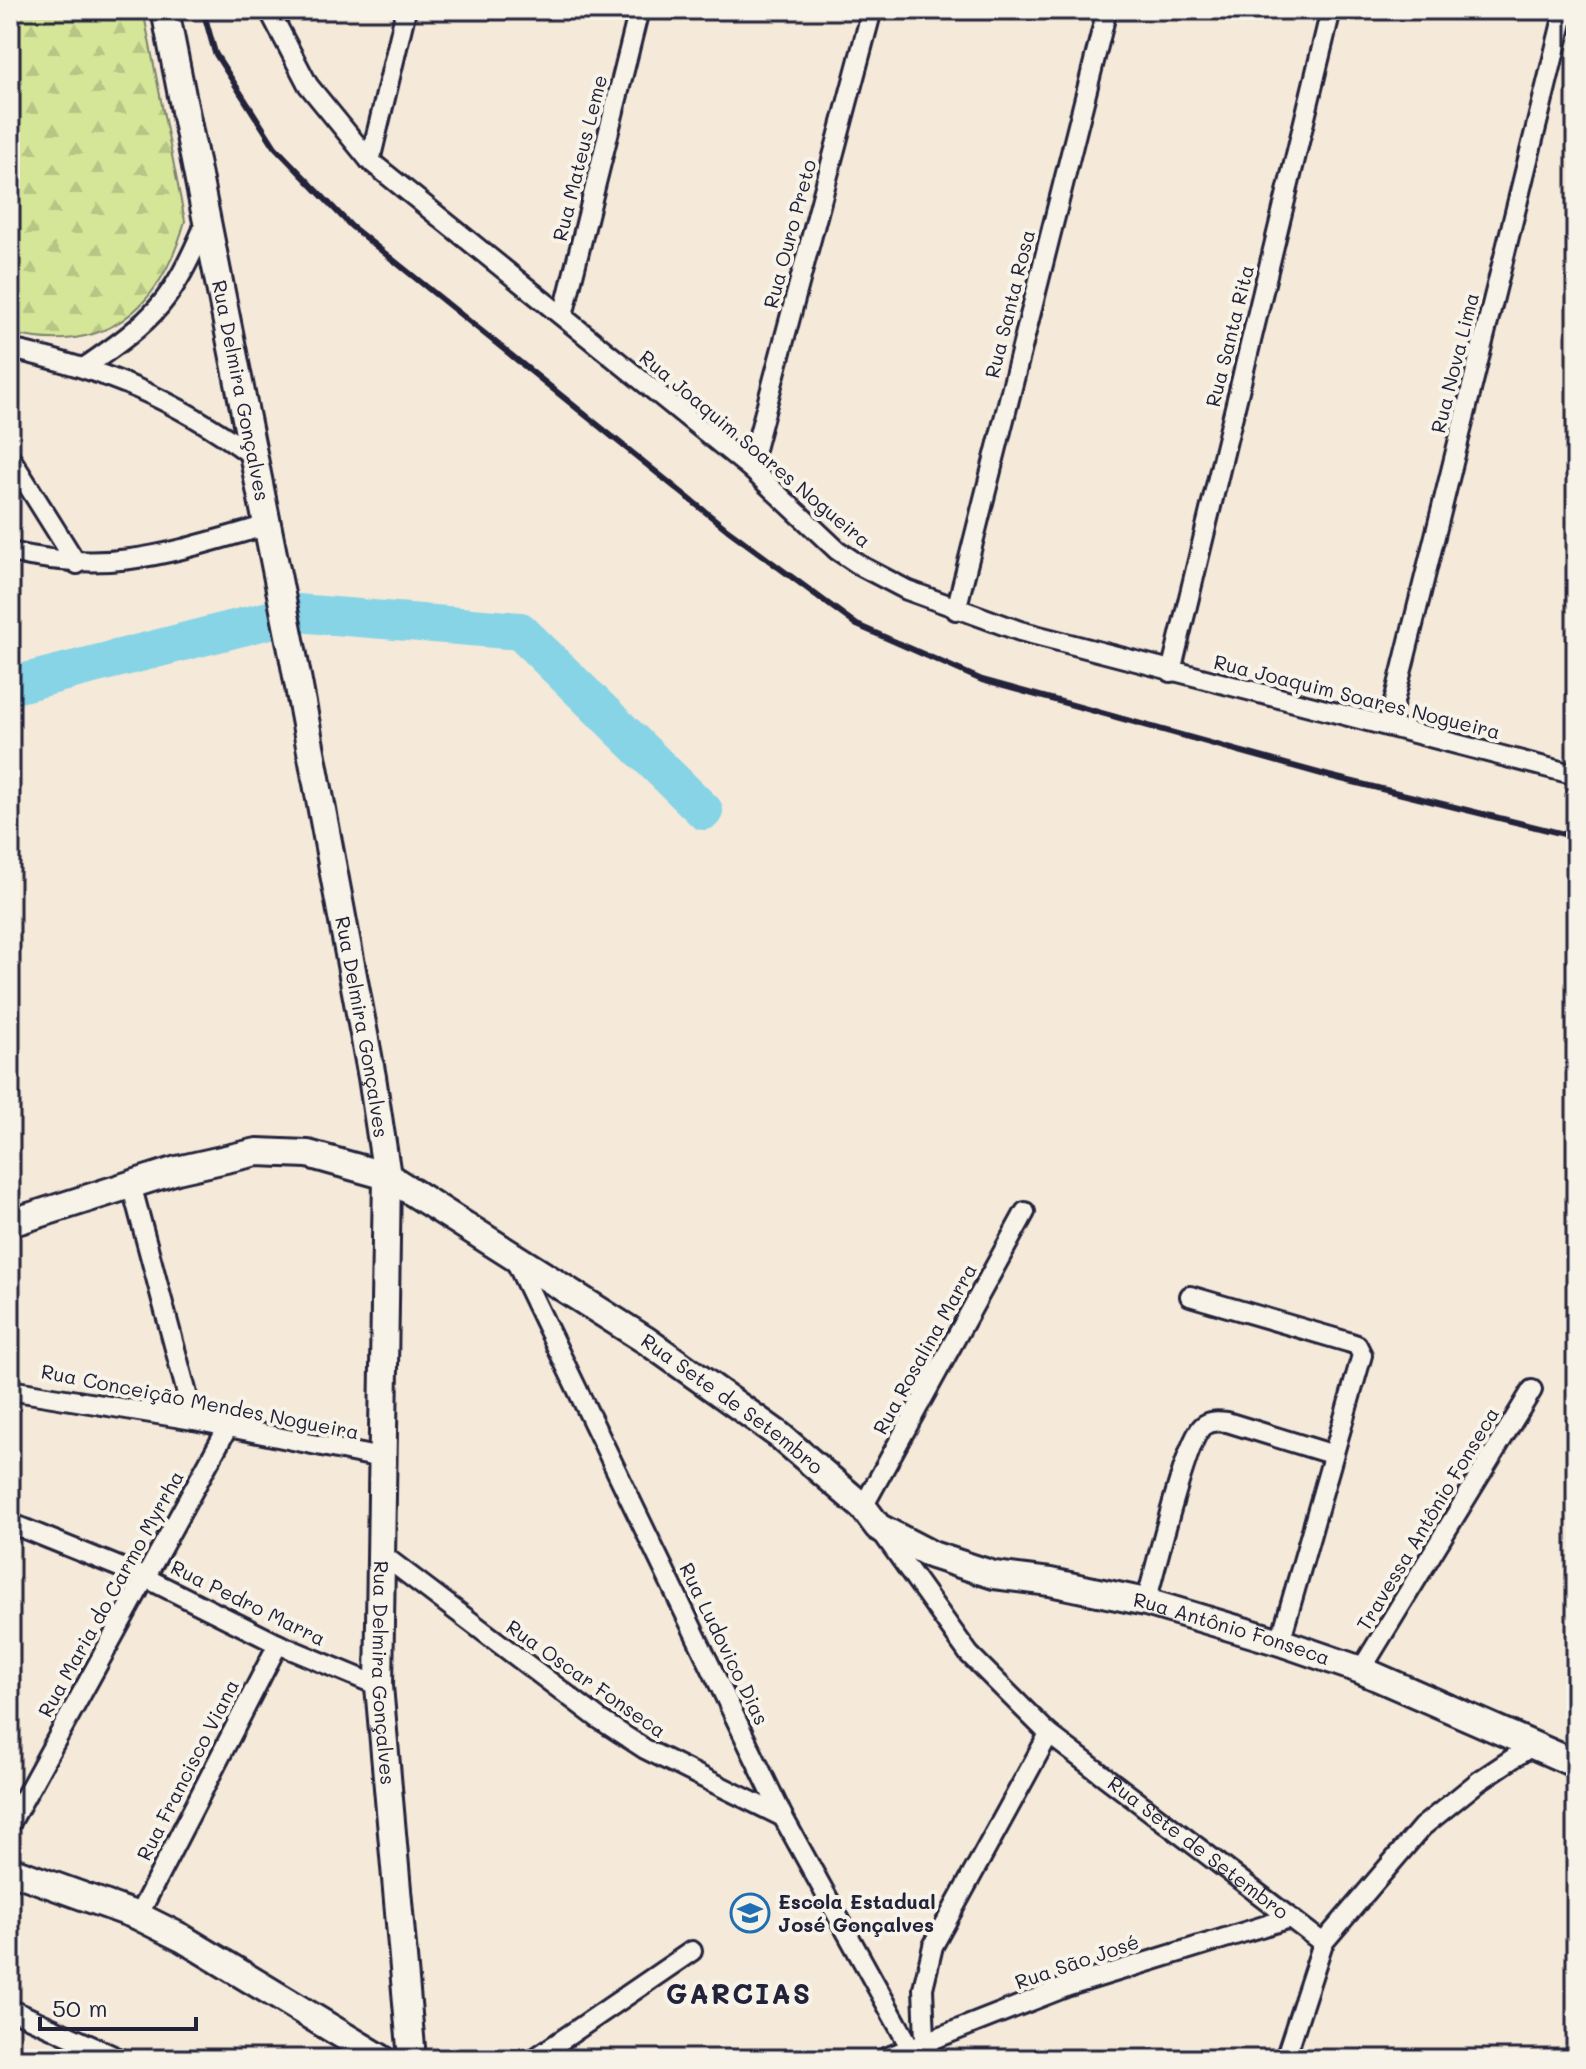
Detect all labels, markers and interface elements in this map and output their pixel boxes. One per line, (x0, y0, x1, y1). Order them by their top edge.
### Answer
street label: Rua Mateus Leme (546, 72, 612, 244)
street label: Rua Ouro Preto (757, 156, 821, 311)
street label: Rua Santa Rosa (978, 227, 1040, 381)
street label: Rua Santa Rita (1199, 262, 1259, 409)
street label: Rua Delmira Gonçalves (207, 278, 276, 503)
street label: Rua Nova Lima (1424, 290, 1484, 436)
street label: Rua Joaquim Soares Nogueira (635, 344, 877, 553)
street label: Rua Joaquim Soares Nogueira (1211, 648, 1503, 744)
street label: Rua Delmira Gonçalves (330, 914, 395, 1140)
street label: Rua Rosalina Marra (866, 1258, 982, 1439)
street label: Rua Sete de Setembro (636, 1327, 829, 1479)
street label: Rua Conceição Mendes Nogueira (39, 1357, 361, 1445)
street label: Travessa Antônio Fonseca (1350, 1402, 1504, 1635)
street label: Rua Maria do Carmo Myrrha (31, 1466, 189, 1721)
street label: Rua Pedro Marra (167, 1553, 330, 1651)
street label: Rua Ludovico Dias (674, 1558, 775, 1729)
street label: Rua Delmira Gonçalves (367, 1560, 402, 1786)
street label: Rua Antônio Fonseca (1131, 1586, 1334, 1670)
street label: Rua Oscar Fonseca (502, 1613, 672, 1743)
street label: Rua Francisco Viana (130, 1675, 244, 1865)
street label: Rua Sete de Setembro (1103, 1770, 1295, 1924)
place label: Escola Estadual José Gonçalves (778, 1888, 936, 1937)
school or university icon: Escola Estadual José Gonçalves (729, 1892, 771, 1934)
street label: Rua São José (1011, 1928, 1142, 1994)
district label: GARCIAS (666, 1975, 812, 2011)
scale bar (40, 1981, 196, 2031)
text: 50 m (52, 1992, 108, 2023)

